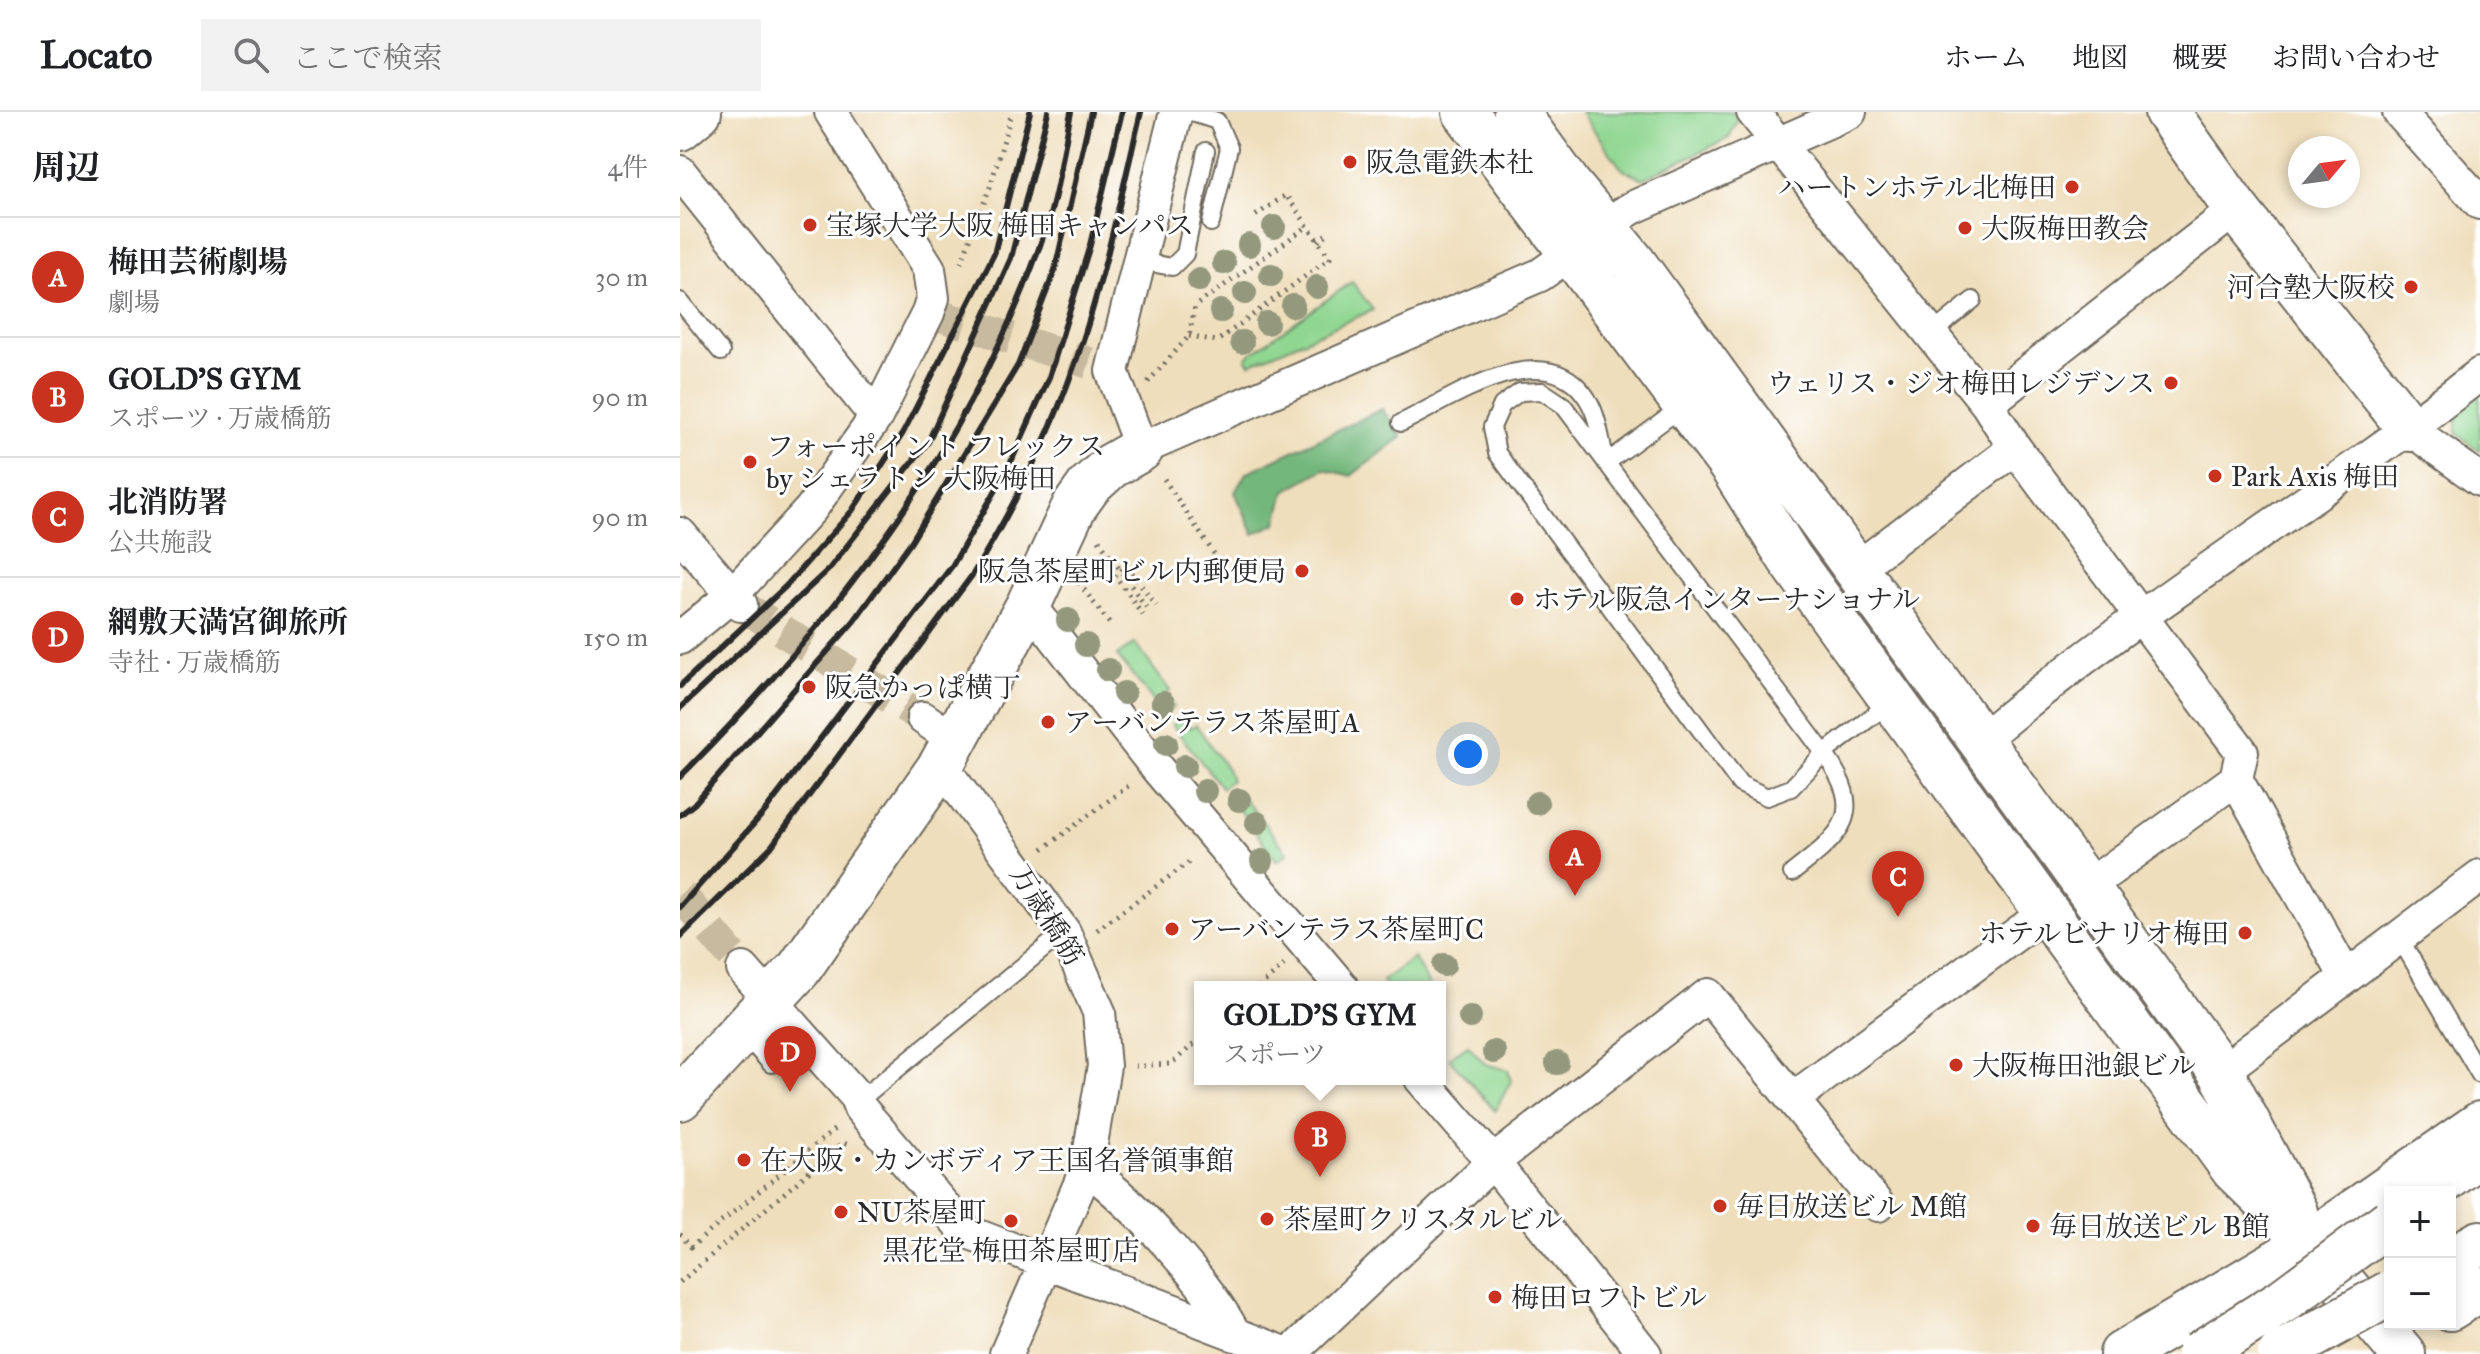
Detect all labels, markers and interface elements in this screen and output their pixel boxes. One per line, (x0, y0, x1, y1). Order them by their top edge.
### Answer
search box (201, 19, 761, 91)
text: Locato (40, 32, 153, 78)
icon: search (229, 33, 273, 77)
text: ここで検索 (293, 40, 443, 76)
text: ホーム (1944, 40, 2028, 75)
text: 地図 (2072, 40, 2128, 75)
text: 概要 (2172, 40, 2228, 75)
text: お問い合わせ (2272, 40, 2440, 75)
north arrow (2288, 136, 2360, 208)
place label: 阪急電鉄本社 (1366, 145, 1534, 180)
text: 周辺 (32, 147, 100, 188)
text: 4件 (608, 151, 648, 183)
marker: 阪急電鉄本社 (1341, 153, 1359, 171)
place label: ハートンホテル北梅田 (1777, 170, 2056, 205)
marker: ハートンホテル北梅田 (2063, 178, 2081, 196)
place label: 宝塚大学大阪 梅田キャンパス (826, 208, 1194, 243)
place label: 大阪梅田教会 (1981, 211, 2149, 246)
marker: 宝塚大学大阪 梅田キャンパス (801, 216, 819, 234)
marker: 大阪梅田教会 (1956, 219, 1974, 237)
text: 梅田芸術劇場 (108, 244, 288, 280)
text: A (49, 261, 67, 293)
text: 30 m (595, 261, 648, 293)
place label: 河合塾大阪校 (2227, 270, 2395, 305)
marker: 河合塾大阪校 (2402, 278, 2420, 296)
text: 劇場 (108, 286, 160, 318)
text: GOLD’S GYM (108, 361, 301, 397)
place label: ウェリス・ジオ梅田レジデンス (1767, 366, 2155, 401)
marker: ウェリス・ジオ梅田レジデンス (2162, 374, 2180, 392)
text: B (49, 381, 67, 413)
text: 90 m (591, 381, 648, 413)
text: スポーツ · 万歳橋筋 (108, 402, 332, 434)
place label: フォーポイント フレックス by シェラトン 大阪梅田 (766, 429, 1105, 496)
marker: フォーポイント フレックス by シェラトン 大阪梅田 (741, 453, 759, 471)
place label: Park Axis 梅田 (2231, 459, 2399, 494)
marker: Park Axis 梅田 (2206, 467, 2224, 485)
text: 北消防署 (108, 484, 228, 520)
text: C (49, 501, 67, 533)
text: 90 m (591, 501, 648, 533)
text: 公共施設 (108, 526, 212, 558)
place label: 阪急茶屋町ビル内郵便局 (978, 554, 1286, 589)
marker: 阪急茶屋町ビル内郵便局 (1293, 562, 1311, 580)
place label: ホテル阪急インターナショナル (1533, 582, 1920, 617)
marker: ホテル阪急インターナショナル (1508, 590, 1526, 608)
text: 網敷天満宮御旅所 (108, 604, 348, 640)
text: D (48, 621, 68, 653)
text: 150 m (583, 621, 648, 653)
text: 寺社 · 万歳橋筋 (108, 646, 281, 678)
place label: 阪急かっぱ横丁 (825, 670, 1021, 705)
marker: 阪急かっぱ横丁 (800, 678, 818, 696)
place label: アーバンテラス茶屋町A (1064, 705, 1360, 740)
marker: アーバンテラス茶屋町A (1039, 713, 1057, 731)
your location (1448, 734, 1488, 774)
pin: A (1549, 830, 1601, 896)
pin: C (1872, 851, 1924, 917)
street label: 万歳橋筋 (1002, 858, 1092, 972)
place label: アーバンテラス茶屋町C (1188, 912, 1484, 947)
place label: ホテルビナリオ梅田 (1979, 916, 2229, 951)
marker: アーバンテラス茶屋町C (1163, 920, 1181, 938)
marker: ホテルビナリオ梅田 (2236, 924, 2254, 942)
popup (1194, 981, 1446, 1085)
text: GOLD’S GYM (1223, 997, 1417, 1033)
pin: D (764, 1026, 816, 1092)
text: スポーツ (1223, 1038, 1326, 1070)
place label: 大阪梅田池銀ビル (1972, 1048, 2196, 1083)
marker: 大阪梅田池銀ビル (1947, 1056, 1965, 1074)
pin: B (1294, 1111, 1346, 1177)
place label: 在大阪・カンボディア王国名誉領事館 (760, 1143, 1234, 1178)
marker: 在大阪・カンボディア王国名誉領事館 (735, 1151, 753, 1169)
map controls (2384, 1186, 2456, 1330)
button: + (2384, 1186, 2456, 1258)
place label: 毎日放送ビル M館 (1736, 1189, 1967, 1224)
place label: NU茶屋町 (857, 1195, 987, 1230)
marker: 毎日放送ビル M館 (1711, 1197, 1729, 1215)
place label: 茶屋町クリスタルビル (1283, 1202, 1562, 1237)
marker: NU茶屋町 (832, 1203, 850, 1221)
place label: 毎日放送ビル B館 (2049, 1209, 2270, 1244)
marker: 茶屋町クリスタルビル (1258, 1210, 1276, 1228)
marker: 黒花堂 梅田茶屋町店 (1002, 1212, 1020, 1230)
marker: 毎日放送ビル B館 (2024, 1217, 2042, 1235)
place label: 黒花堂 梅田茶屋町店 (882, 1233, 1140, 1268)
button: − (2384, 1258, 2456, 1330)
place label: 梅田ロフトビル (1511, 1280, 1707, 1315)
marker: 梅田ロフトビル (1486, 1288, 1504, 1306)

